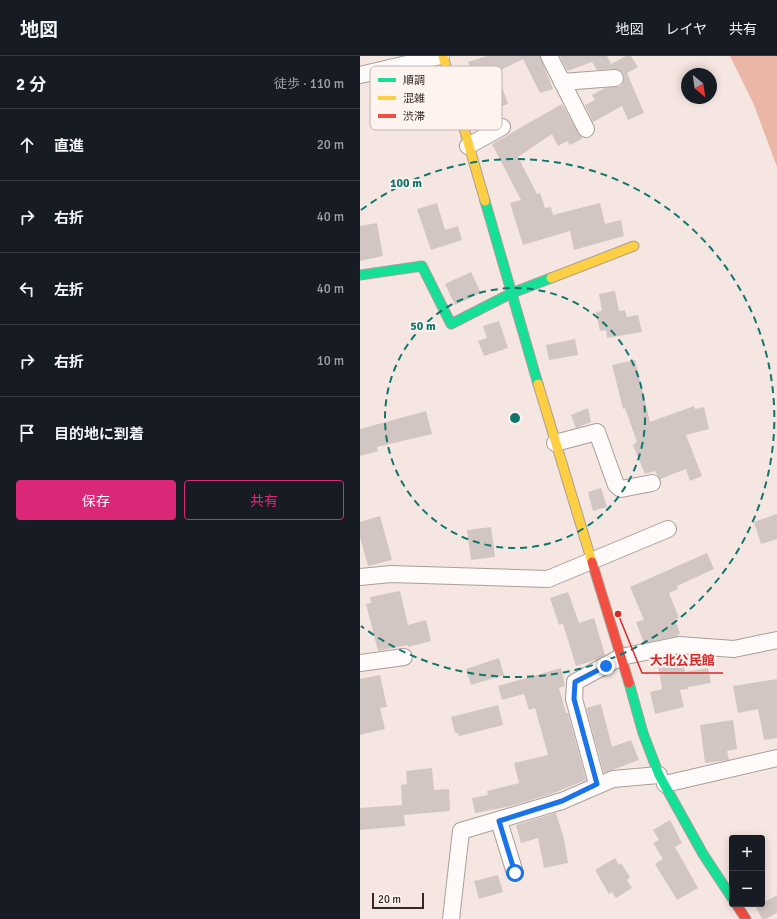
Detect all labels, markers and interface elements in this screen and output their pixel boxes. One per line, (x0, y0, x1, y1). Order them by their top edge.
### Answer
text: 地図 (20, 18, 58, 42)
text: 地図 (615, 21, 643, 38)
text: レイヤ (665, 21, 707, 38)
text: 共有 (729, 21, 757, 38)
legend (370, 66, 502, 130)
north arrow (681, 68, 717, 104)
text: 2 分 (16, 74, 46, 95)
text: 順調 (403, 74, 425, 87)
text: 徒歩 · 110 m (274, 76, 344, 92)
text: 混雑 (403, 92, 425, 105)
text: 渋滞 (403, 110, 425, 123)
icon: ahead (16, 134, 38, 156)
text: 直進 (54, 137, 84, 155)
text: 20 m (317, 137, 344, 153)
text: 100 m (390, 176, 422, 191)
icon: right (16, 206, 38, 228)
text: 右折 (54, 209, 84, 227)
text: 40 m (317, 209, 344, 225)
icon: left (16, 278, 38, 300)
text: 左折 (54, 281, 84, 299)
text: 40 m (317, 281, 344, 297)
text: 50 m (410, 319, 436, 334)
icon: right (16, 350, 38, 372)
text: 右折 (54, 353, 84, 371)
text: 10 m (317, 353, 344, 369)
centre of rings (508, 411, 522, 425)
icon: arrive (16, 422, 38, 444)
text: 目的地に到着 (54, 425, 144, 443)
button: 保存 (16, 480, 176, 520)
button: 共有 (184, 480, 344, 520)
callout: 大北公民館 (642, 648, 723, 673)
text: 大北公民館 (649, 653, 715, 669)
route end (597, 657, 615, 675)
map controls (729, 835, 765, 907)
button: + (729, 835, 765, 871)
route start (506, 864, 524, 882)
button: − (729, 871, 765, 907)
scale bar (372, 891, 424, 910)
text: 20 m (378, 893, 401, 906)

